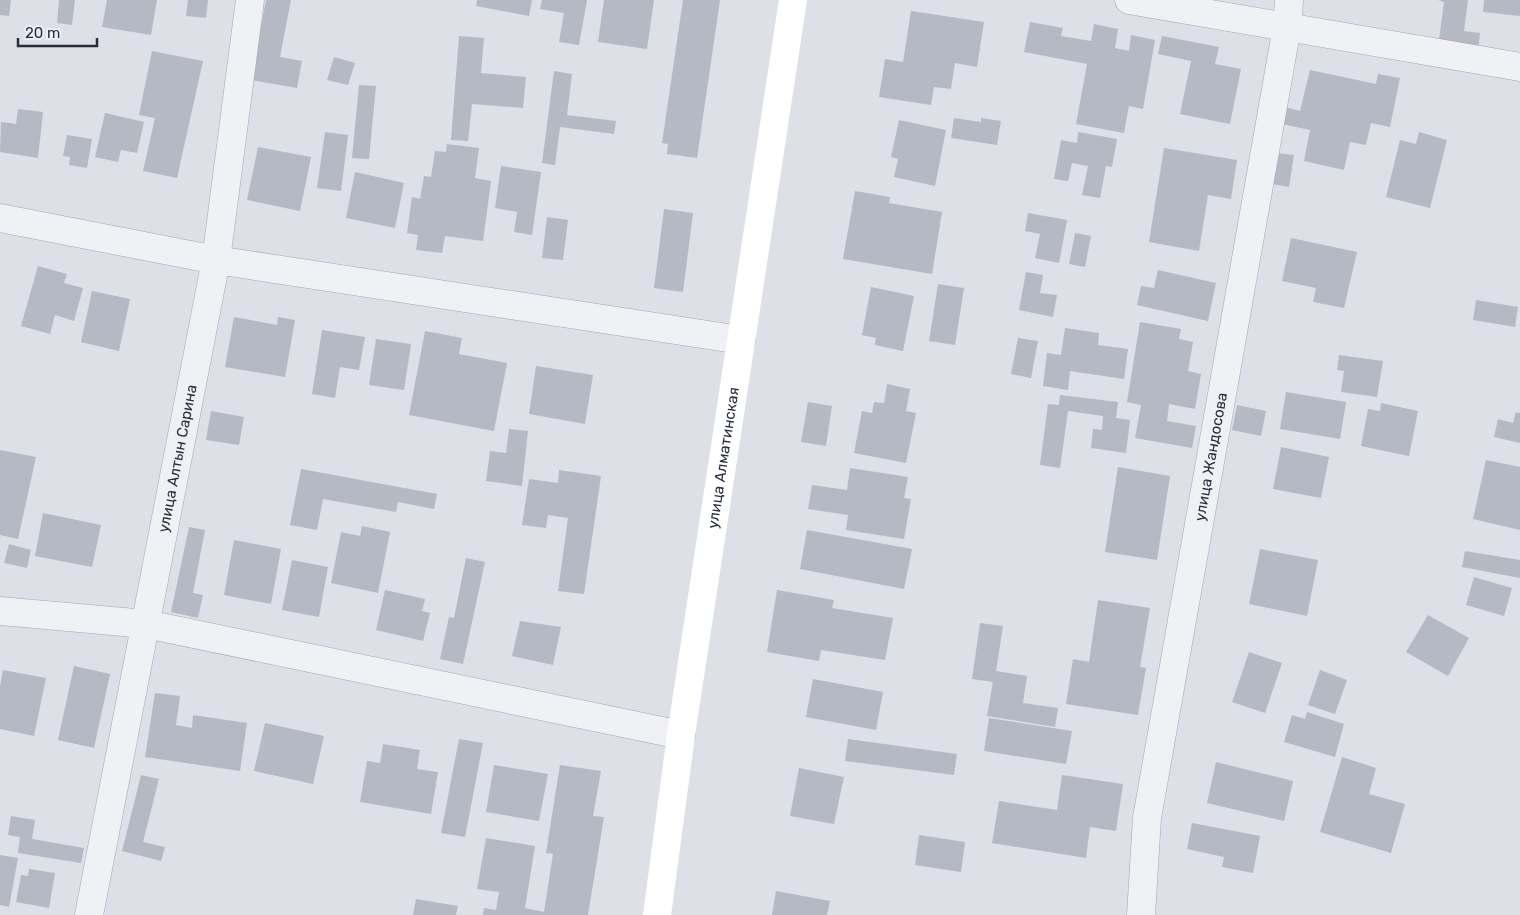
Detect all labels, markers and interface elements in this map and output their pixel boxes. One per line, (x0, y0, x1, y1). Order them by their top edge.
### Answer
scale bar (18, 15, 96, 47)
text: 20 m (25, 24, 60, 42)
street label: улица Алтын Сарина (154, 383, 201, 534)
street label: улица Алматинская (704, 386, 743, 530)
street label: улица Жандосова (1191, 391, 1231, 523)

